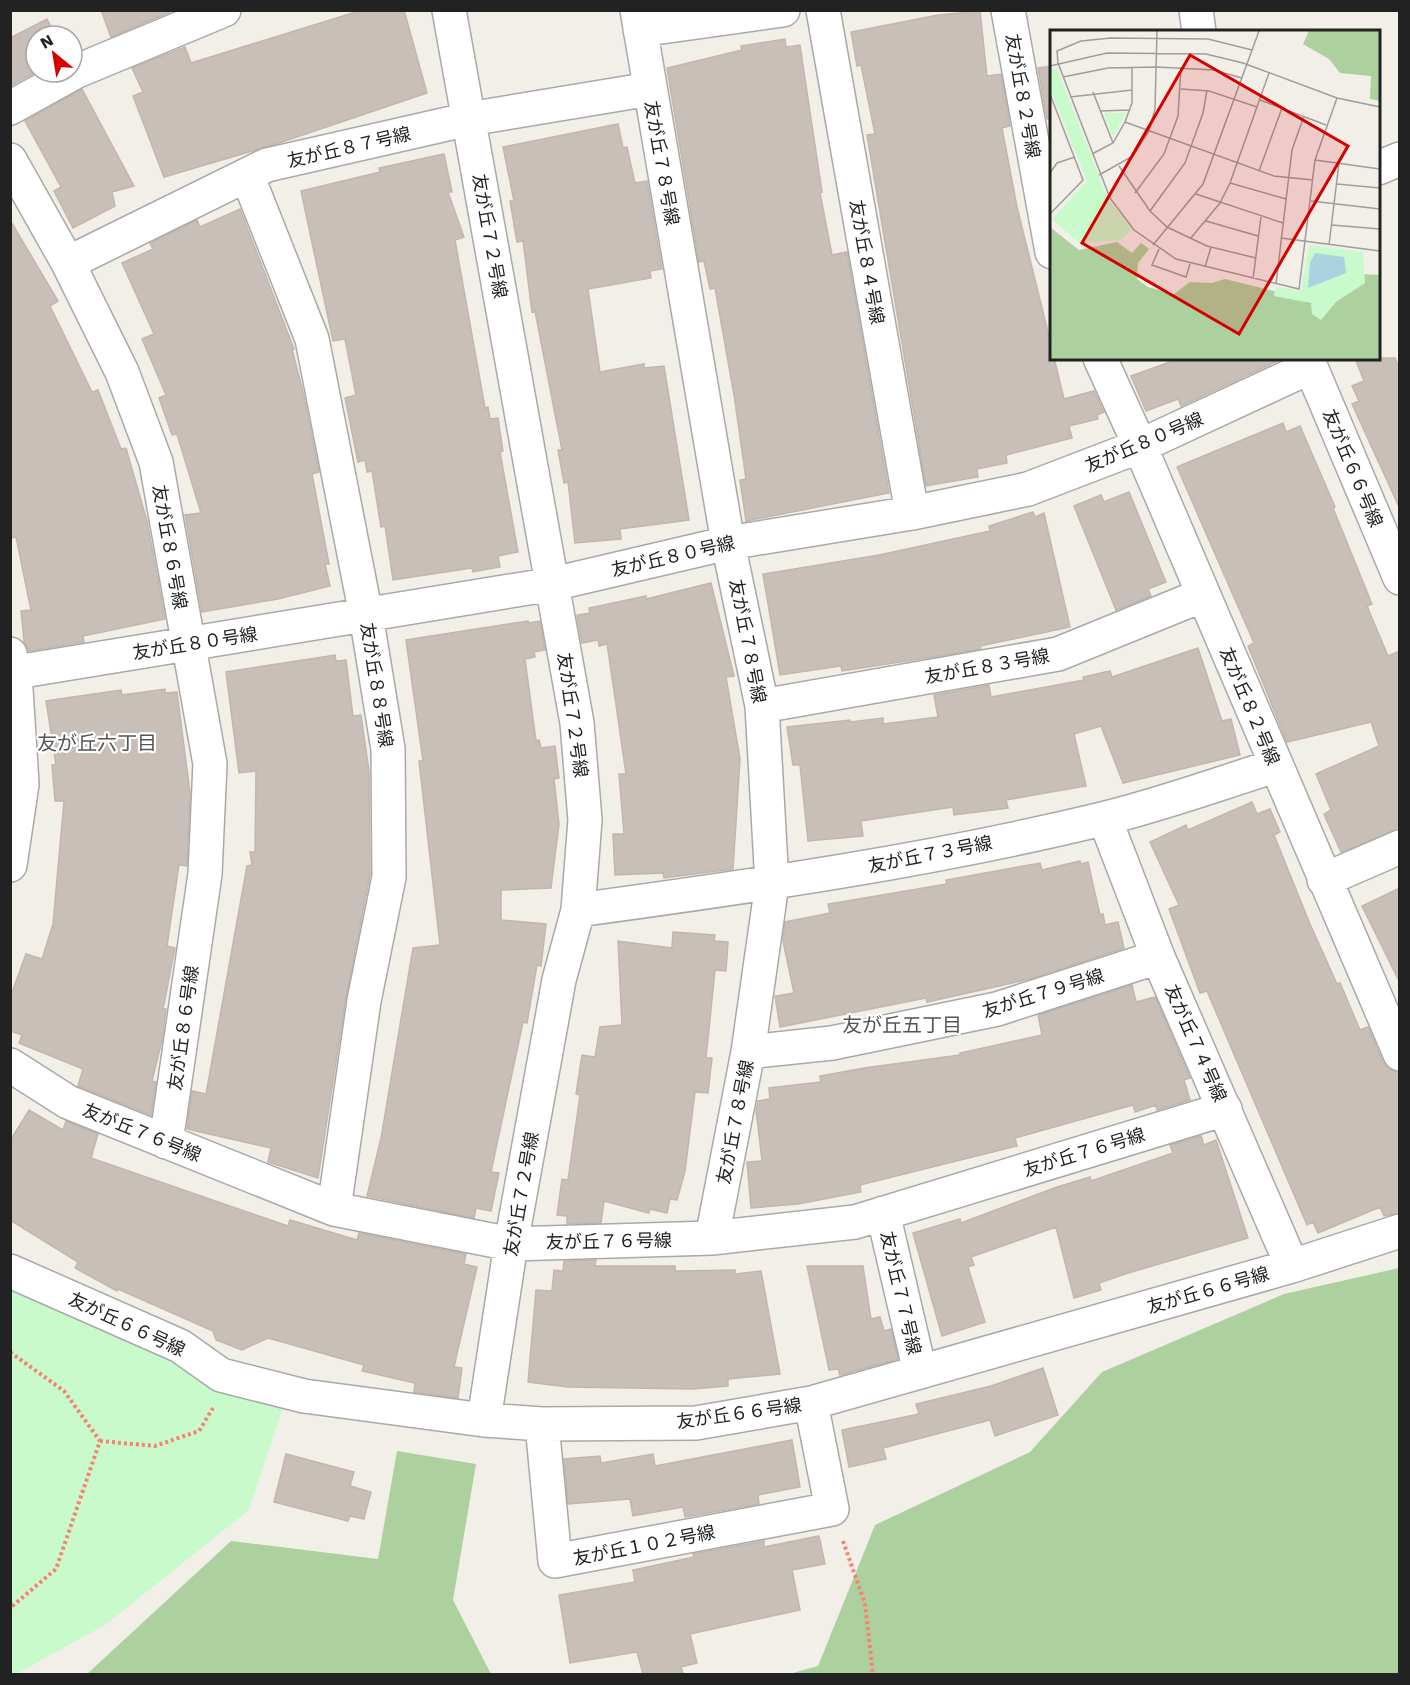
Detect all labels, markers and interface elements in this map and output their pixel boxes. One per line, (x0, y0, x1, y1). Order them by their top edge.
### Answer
north arrow (24, 24, 84, 84)
text: N (37, 30, 57, 53)
inset map (1050, 30, 1380, 360)
street label: 友が丘８２号線 (1002, 32, 1044, 160)
street label: 友が丘７８号線 (641, 99, 683, 227)
street label: 友が丘８７号線 (285, 123, 413, 171)
street label: 友が丘７２号線 (469, 172, 511, 300)
street label: 友が丘８４号線 (846, 198, 888, 326)
street label: 友が丘６６号線 (1319, 406, 1387, 530)
street label: 友が丘８０号線 (1082, 408, 1206, 476)
street label: 友が丘８６号線 (149, 483, 191, 611)
street label: 友が丘８０号線 (609, 532, 737, 580)
street label: 友が丘７８号線 (726, 577, 770, 705)
street label: 友が丘８８号線 (357, 621, 397, 749)
street label: 友が丘８０号線 (131, 623, 259, 663)
street label: 友が丘８２号線 (1216, 644, 1284, 768)
street label: 友が丘８３号線 (923, 645, 1051, 687)
street label: 友が丘７２号線 (554, 651, 592, 779)
district label: 友が丘六丁目 (37, 731, 157, 755)
street label: 友が丘７３号線 (866, 832, 994, 876)
street label: 友が丘８６号線 (164, 964, 202, 1092)
street label: 友が丘７９号線 (980, 965, 1106, 1021)
street label: 友が丘７４号線 (1161, 981, 1231, 1105)
district label: 友が丘五丁目 (842, 1013, 962, 1037)
street label: 友が丘７８号線 (713, 1058, 757, 1186)
street label: 友が丘７６号線 (80, 1099, 204, 1165)
street label: 友が丘７６号線 (1021, 1124, 1147, 1180)
street label: 友が丘７２号線 (500, 1130, 542, 1258)
street label: 友が丘７６号線 (546, 1229, 672, 1253)
street label: 友が丘７７号線 (877, 1229, 925, 1357)
street label: 友が丘６６号線 (1145, 1263, 1271, 1317)
street label: 友が丘６６号線 (65, 1288, 189, 1360)
street label: 友が丘６６号線 (675, 1394, 803, 1432)
street label: 友が丘１０２号線 (571, 1521, 717, 1569)

